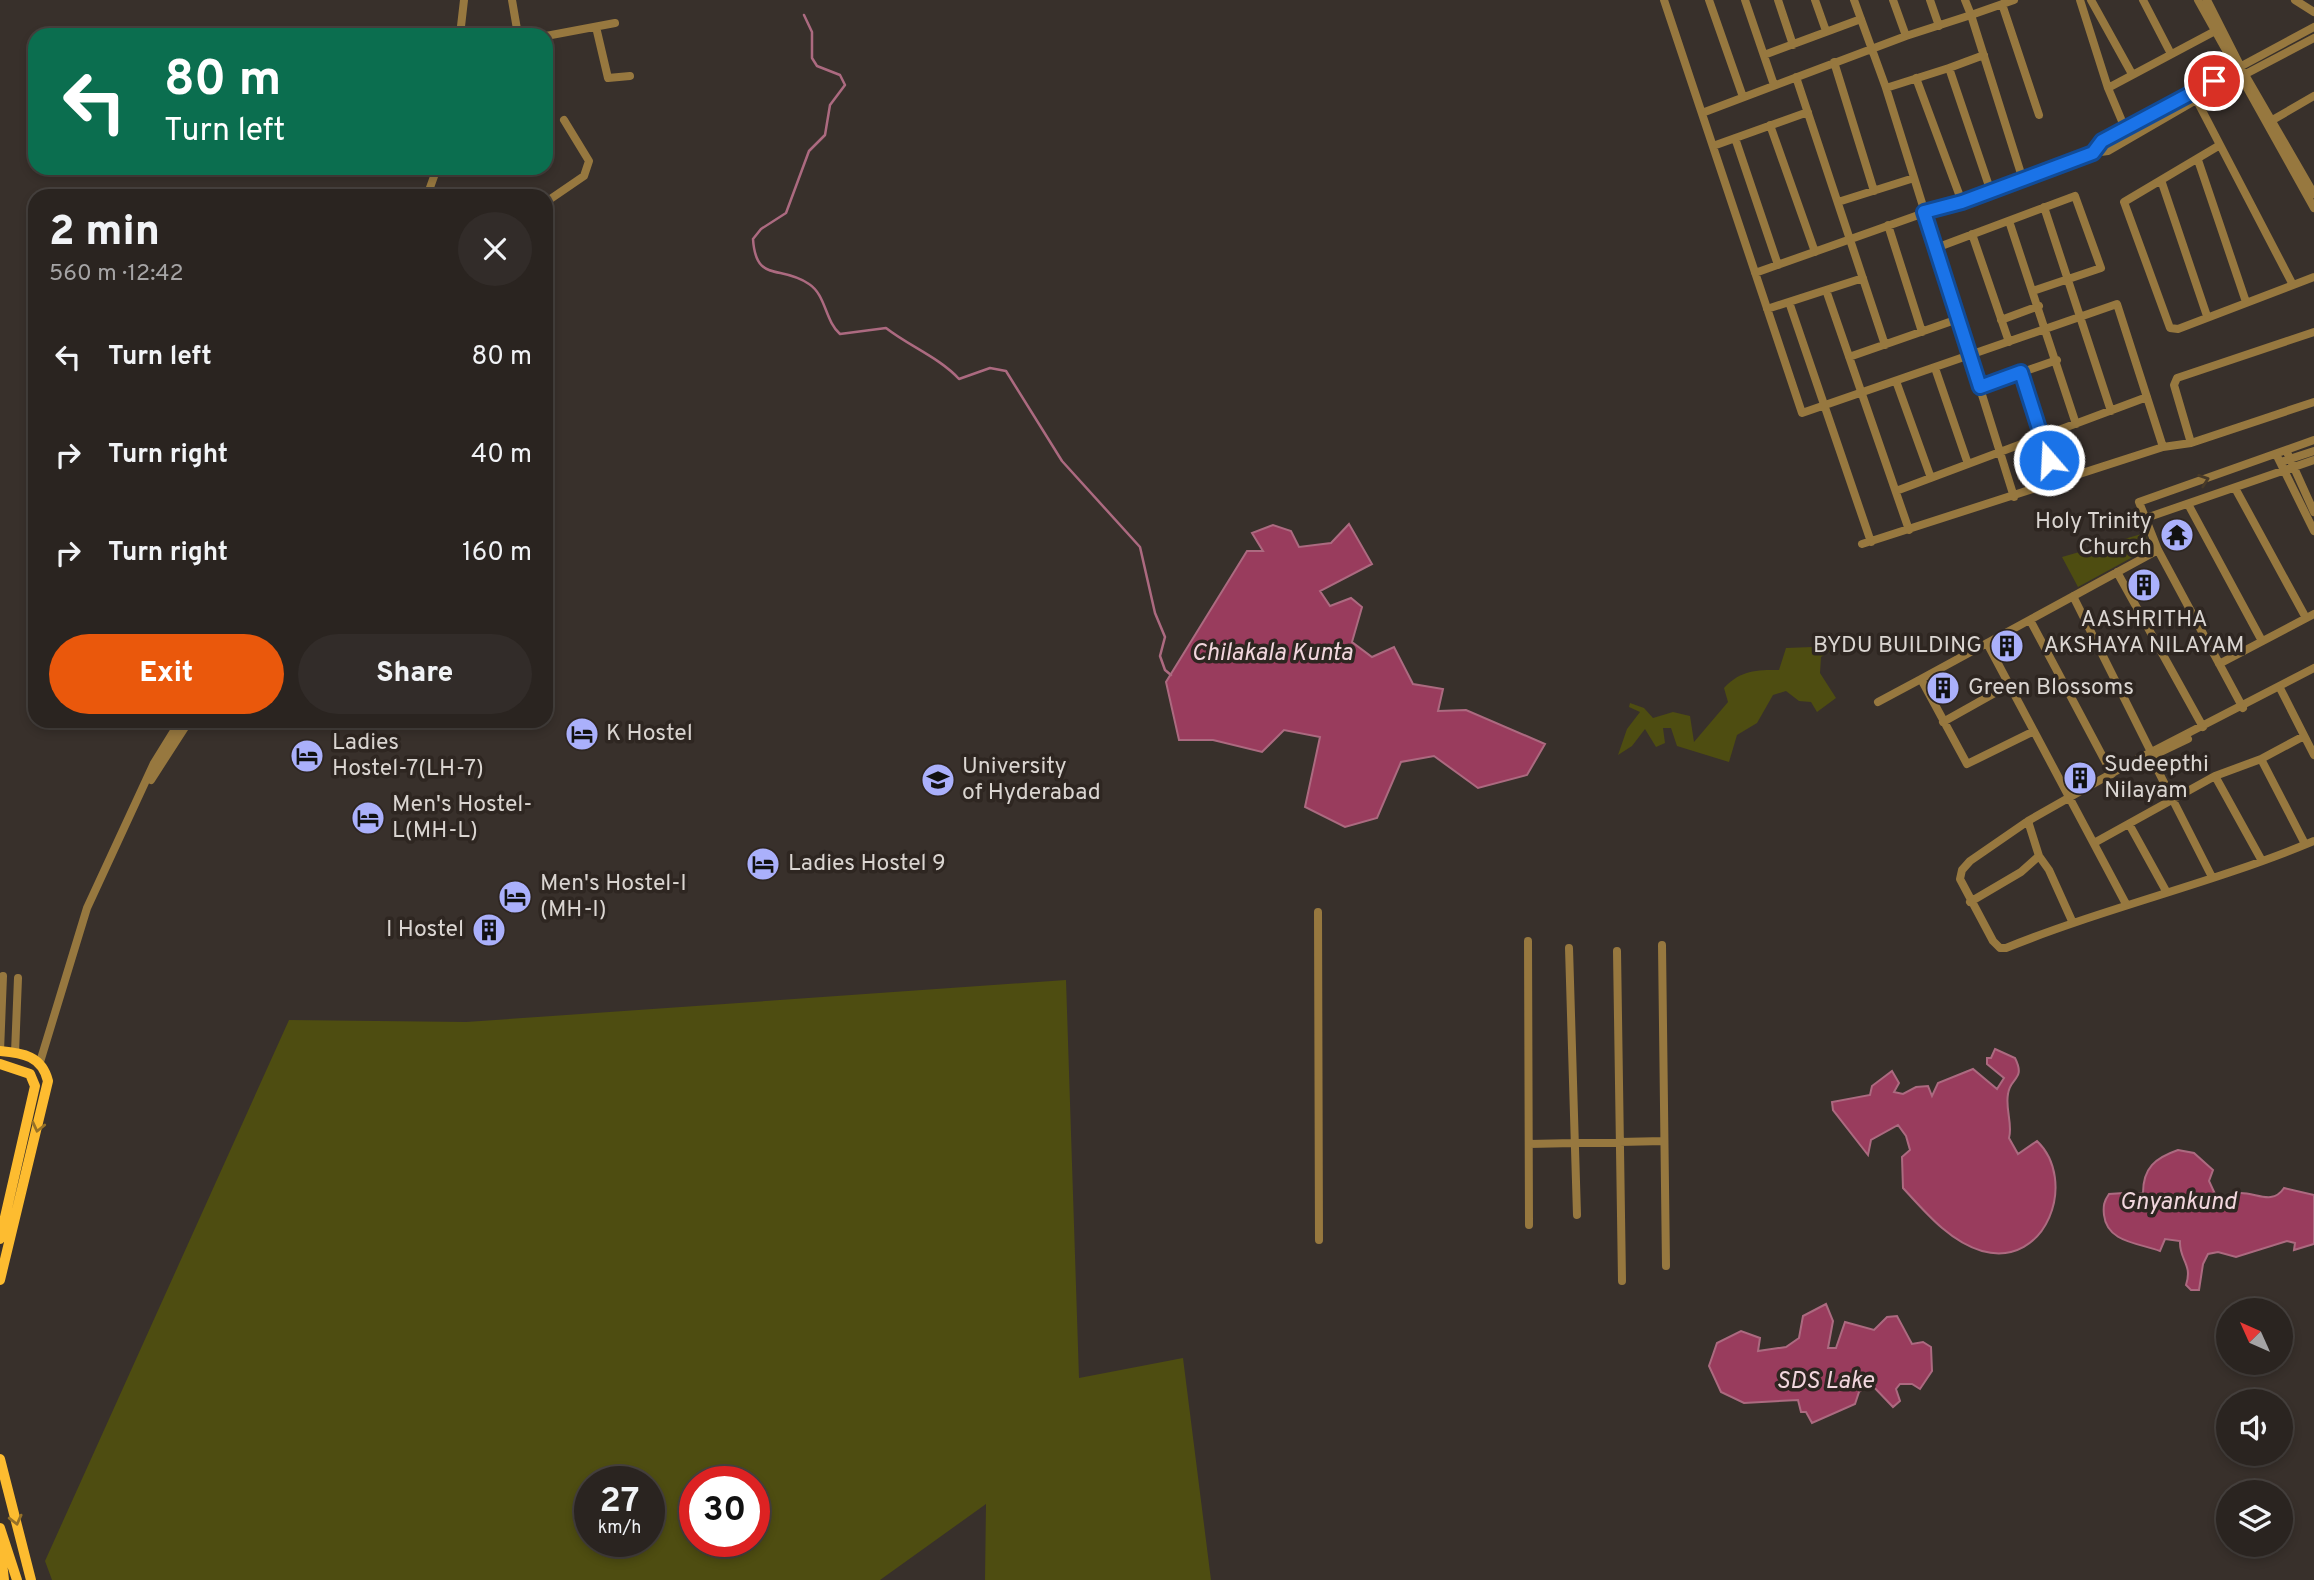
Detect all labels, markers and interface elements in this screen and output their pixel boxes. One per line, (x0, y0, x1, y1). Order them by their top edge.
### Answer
text: 80 m (164, 51, 281, 113)
pin (2184, 51, 2244, 111)
icon: left (49, 56, 140, 147)
icon: arrive (2195, 62, 2233, 100)
text: Turn left (164, 112, 285, 152)
text: 2 min (49, 207, 160, 260)
button: close (458, 212, 532, 286)
text: 560 m · 12:42 (49, 260, 184, 289)
icon: left (49, 338, 87, 376)
text: Turn left (108, 341, 212, 374)
text: 80 m (472, 341, 532, 374)
position arrow (2012, 423, 2086, 497)
icon: right (49, 436, 87, 474)
text: Turn right (108, 439, 228, 472)
text: 40 m (471, 439, 532, 472)
one-way arrow (2197, 474, 2209, 488)
place label: Holy Trinity Church (2035, 508, 2152, 563)
temple icon: Holy Trinity Church (2158, 516, 2196, 554)
icon: right (49, 534, 87, 572)
text: Turn right (108, 537, 228, 570)
text: 160 m (462, 537, 532, 570)
building icon: AASHRITHA AKSHAYA NILAYAM (2125, 566, 2163, 604)
place label: AASHRITHA AKSHAYA NILAYAM (2043, 606, 2245, 661)
building icon: BYDU BUILDING (1988, 627, 2026, 665)
place label: BYDU BUILDING (1813, 632, 1982, 661)
button: Exit (49, 634, 284, 714)
button: Share (298, 634, 532, 714)
water label: Chilakala Kunta (1191, 639, 1353, 669)
building icon: Green Blossoms (1924, 669, 1962, 707)
place label: Green Blossoms (1968, 674, 2134, 703)
hotel icon: K Hostel (563, 715, 601, 753)
place label: K Hostel (606, 720, 693, 749)
place label: Ladies Hostel-7(LH-7) (332, 729, 484, 784)
hotel icon: Ladies Hostel-7(LH-7) (288, 737, 326, 775)
place label: Sudeepthi Nilayam (2104, 751, 2209, 806)
place label: University of Hyderabad (962, 753, 1101, 808)
building icon: Sudeepthi Nilayam (2061, 759, 2099, 797)
school or university icon: University of Hyderabad (919, 761, 957, 799)
place label: Men's Hostel- L(MH-L) (392, 791, 533, 846)
hotel icon: Men's Hostel- L(MH-L) (349, 799, 387, 837)
hotel icon: Ladies Hostel 9 (744, 845, 782, 883)
place label: Ladies Hostel 9 (788, 850, 946, 879)
place label: Men's Hostel-I (MH-I) (540, 870, 687, 925)
hotel icon: Men's Hostel-I (MH-I) (496, 878, 534, 916)
building icon: I Hostel (470, 911, 508, 949)
place label: I Hostel (386, 916, 464, 945)
one-way arrow (31, 1121, 46, 1133)
water label: Gnyankund (2120, 1188, 2238, 1218)
north arrow (2216, 1298, 2292, 1376)
map controls (2216, 1298, 2293, 1557)
water label: SDS Lake (1776, 1367, 1875, 1397)
button: sound (2216, 1389, 2293, 1466)
speed limit sign: 30 (679, 1466, 770, 1557)
text: 27 (600, 1480, 639, 1524)
button: layers (2216, 1480, 2293, 1557)
one-way arrow (7, 1513, 22, 1525)
text: km/h (598, 1517, 641, 1540)

